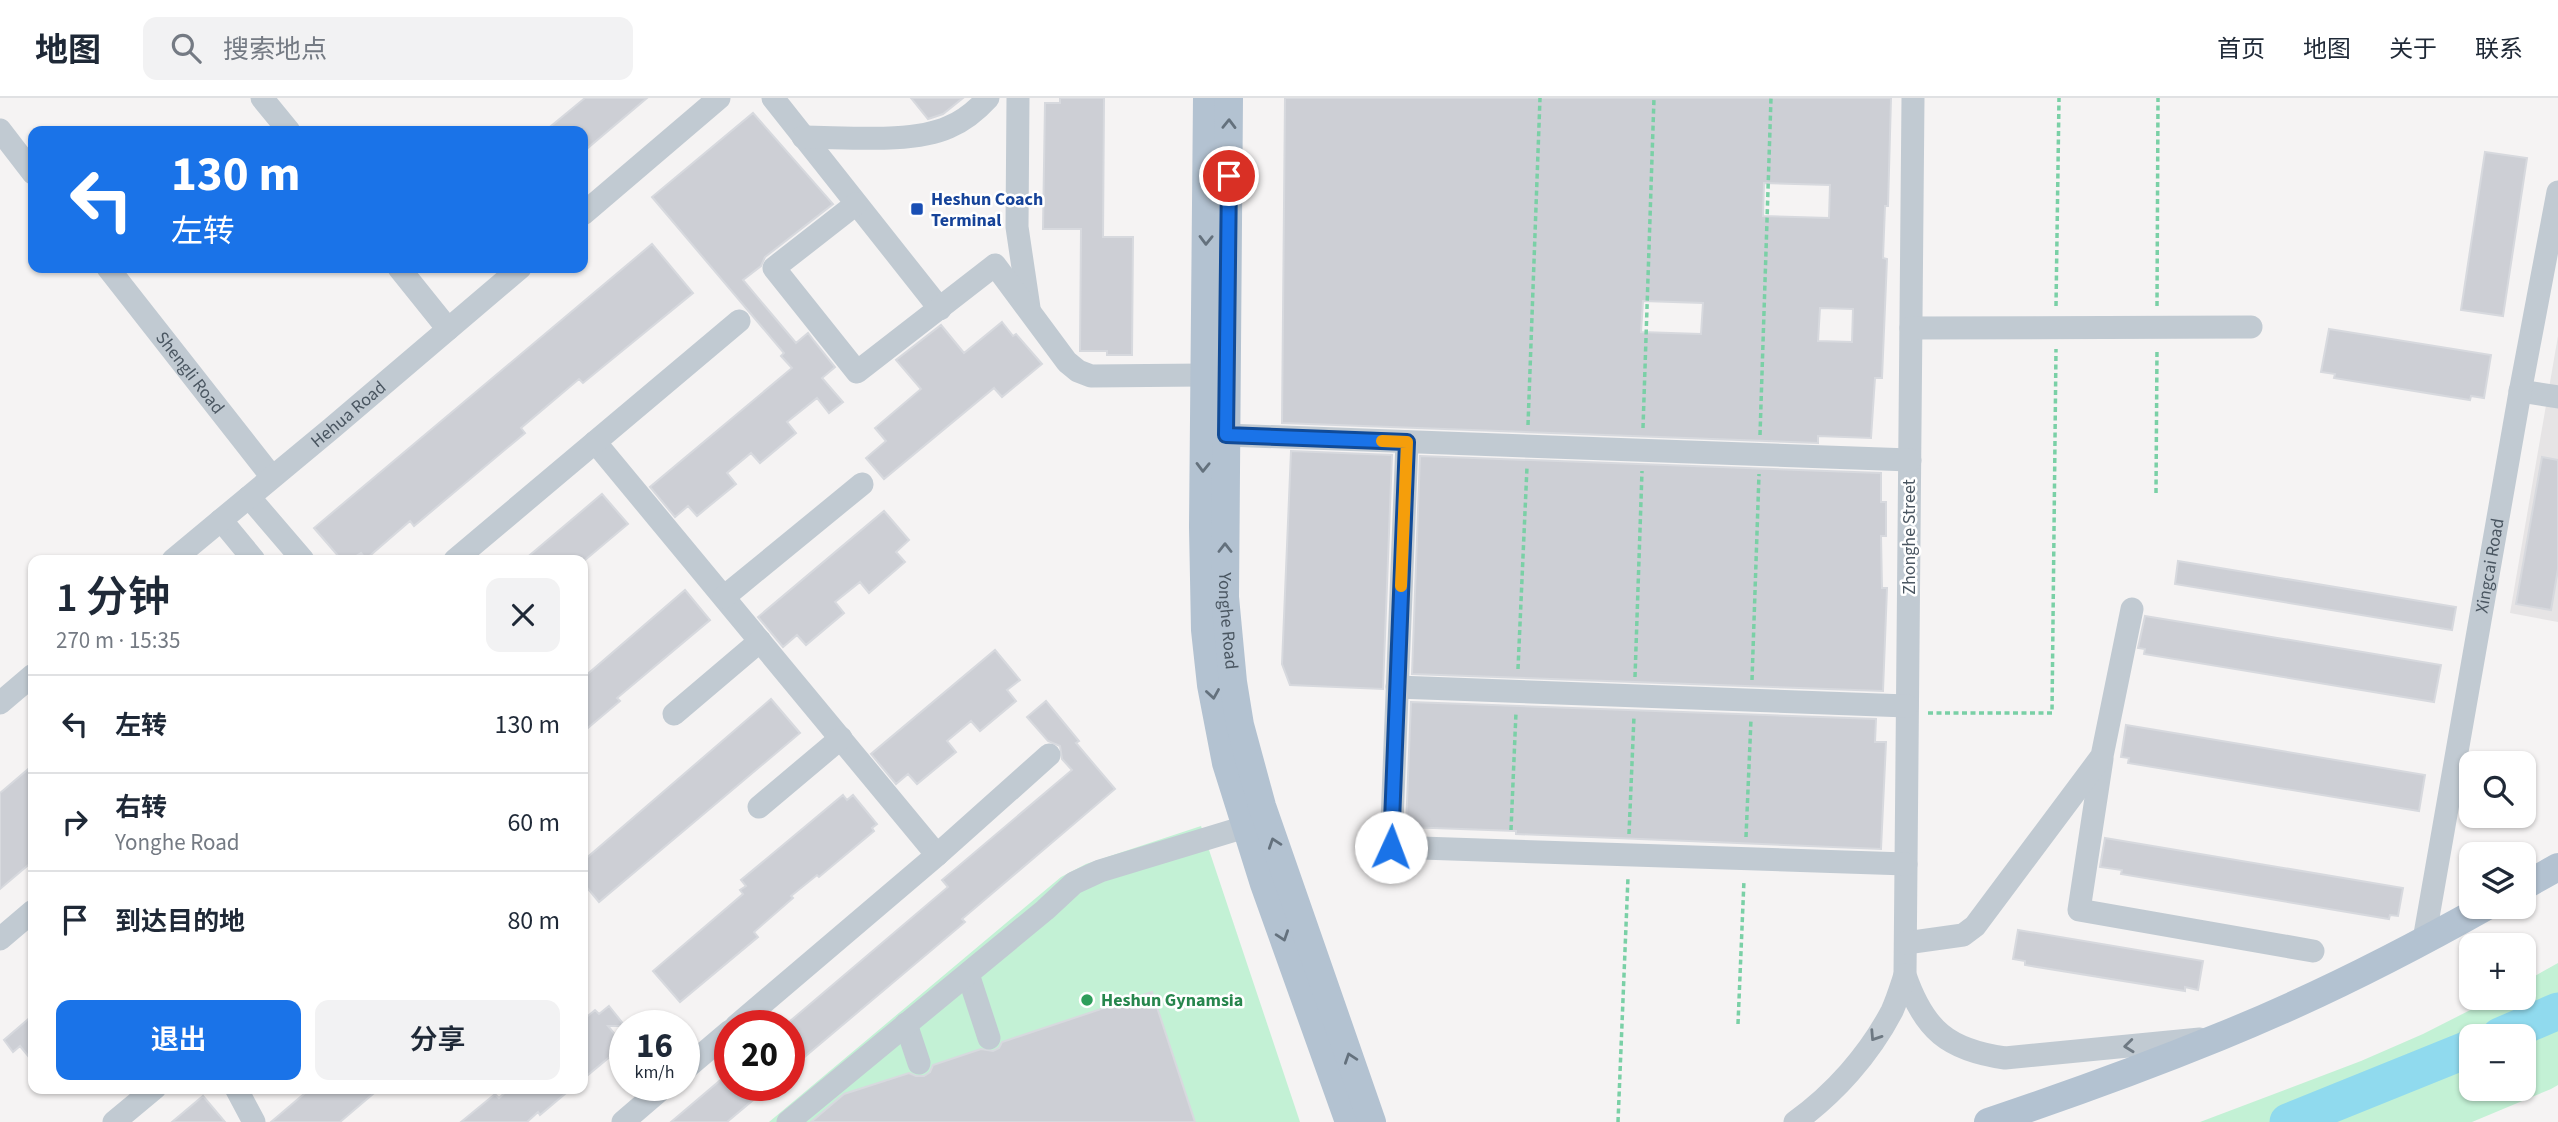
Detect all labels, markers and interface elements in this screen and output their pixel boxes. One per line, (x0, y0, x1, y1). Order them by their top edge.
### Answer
search box (143, 17, 633, 80)
text: 地图 (35, 27, 101, 74)
icon: search (167, 29, 205, 67)
text: 搜索地点 (223, 31, 327, 68)
text: 首页 (2217, 32, 2265, 67)
text: 地图 (2303, 32, 2351, 67)
text: 关于 (2389, 32, 2437, 67)
text: 联系 (2475, 32, 2523, 67)
one-way arrow (1221, 119, 1237, 129)
text: 130 m (171, 140, 300, 210)
pin (1199, 146, 1259, 206)
icon: left (56, 154, 147, 245)
icon: arrive (1210, 157, 1248, 195)
place label: Heshun Coach Terminal (931, 187, 1043, 233)
marker: Heshun Coach Terminal (909, 201, 925, 217)
text: 左转 (171, 209, 235, 255)
one-way arrow (1198, 235, 1214, 245)
street label: Shengli Road (149, 326, 230, 419)
street label: Hehua Road (306, 375, 392, 454)
one-way arrow (1196, 462, 1211, 473)
street label: Zhonghe Street (1897, 479, 1922, 595)
street label: Xingcai Road (2469, 516, 2511, 615)
one-way arrow (1217, 542, 1233, 553)
text: 1 分钟 (56, 568, 170, 628)
street label: Yonghe Road (1212, 571, 1244, 671)
button: close (486, 578, 560, 652)
text: 270 m · 15:35 (56, 624, 180, 657)
one-way arrow (1205, 688, 1220, 700)
icon: left (56, 705, 94, 743)
text: 130 m (494, 706, 560, 743)
text: 左转 (115, 707, 167, 744)
map controls (2459, 751, 2536, 1101)
button: search (2459, 751, 2536, 828)
text: 右转 (115, 789, 167, 826)
icon: right (56, 803, 94, 841)
text: 60 m (507, 804, 560, 841)
position arrow (1354, 810, 1428, 884)
text: Yonghe Road (115, 826, 240, 859)
one-way arrow (1268, 837, 1282, 850)
button: layers (2459, 842, 2536, 919)
icon: arrive (56, 901, 94, 939)
text: 80 m (507, 902, 560, 939)
text: 到达目的地 (115, 903, 245, 940)
one-way arrow (1275, 929, 1289, 941)
button: + (2459, 933, 2536, 1010)
place label: Heshun Gynamsia (1101, 988, 1243, 1013)
marker: Heshun Gynamsia (1079, 992, 1095, 1008)
button: 退出 (56, 1000, 301, 1080)
button: 分享 (315, 1000, 560, 1080)
speed limit sign: 20 (714, 1010, 805, 1101)
text: 16 (636, 1021, 673, 1071)
button: − (2459, 1024, 2536, 1101)
one-way arrow (1871, 1028, 1884, 1041)
one-way arrow (2123, 1038, 2134, 1053)
one-way arrow (1344, 1052, 1358, 1064)
text: km/h (635, 1060, 674, 1085)

